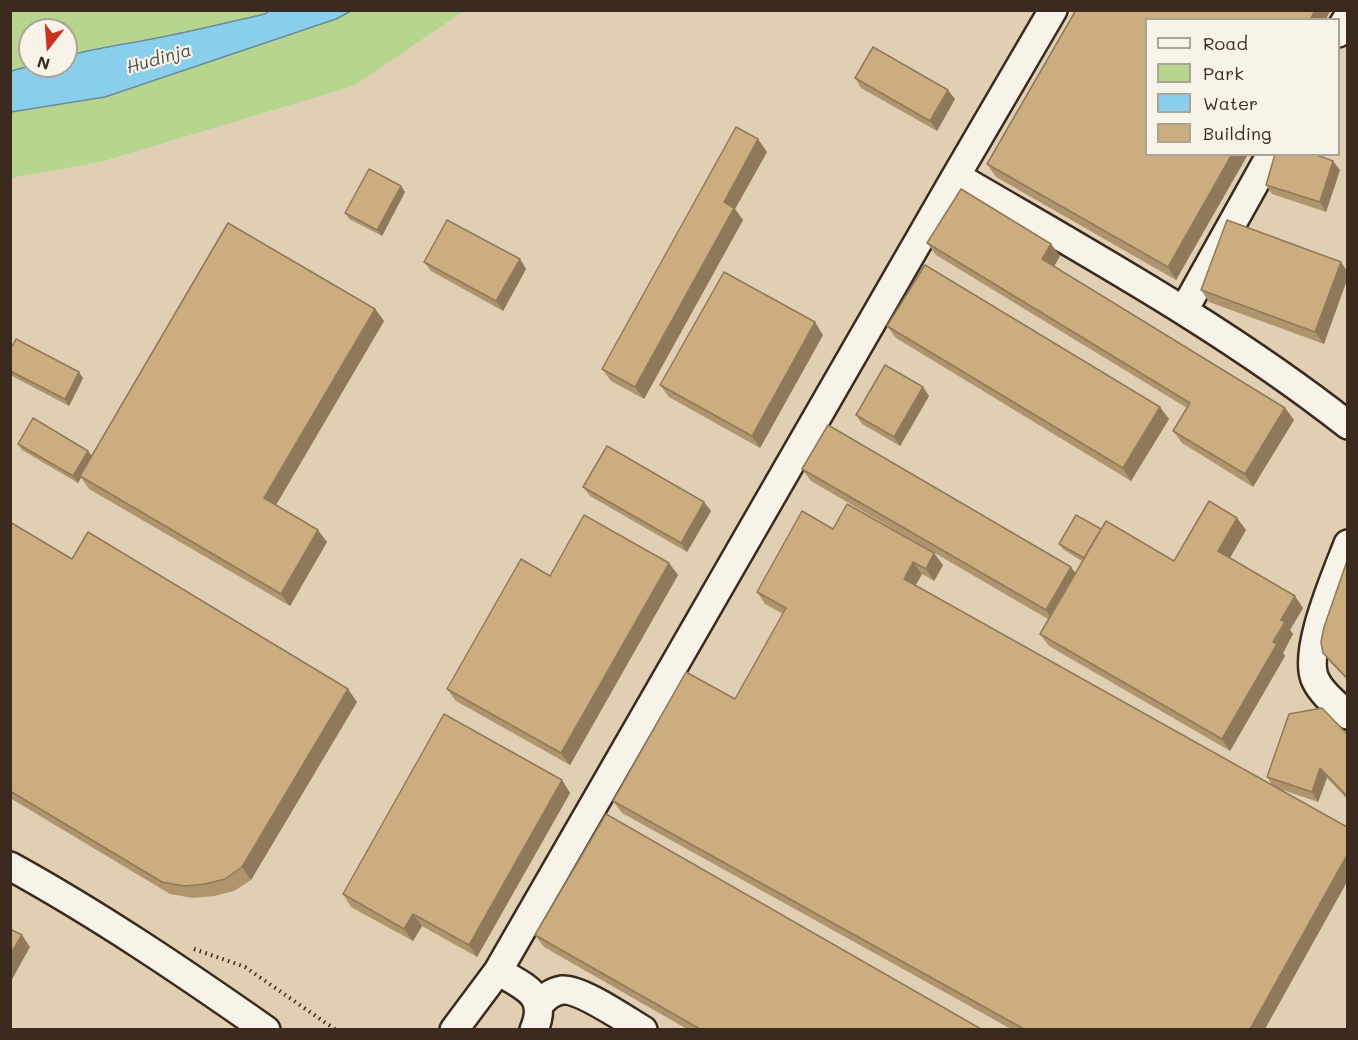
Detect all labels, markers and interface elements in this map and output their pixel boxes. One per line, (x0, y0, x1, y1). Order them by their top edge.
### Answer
north arrow (18, 18, 78, 78)
legend (1145, 18, 1340, 156)
text: Road (1203, 31, 1248, 55)
water label: Hudinja (124, 39, 194, 79)
text: N (34, 52, 52, 76)
text: Park (1203, 61, 1244, 85)
text: Water (1203, 91, 1258, 115)
text: Building (1203, 121, 1271, 145)

